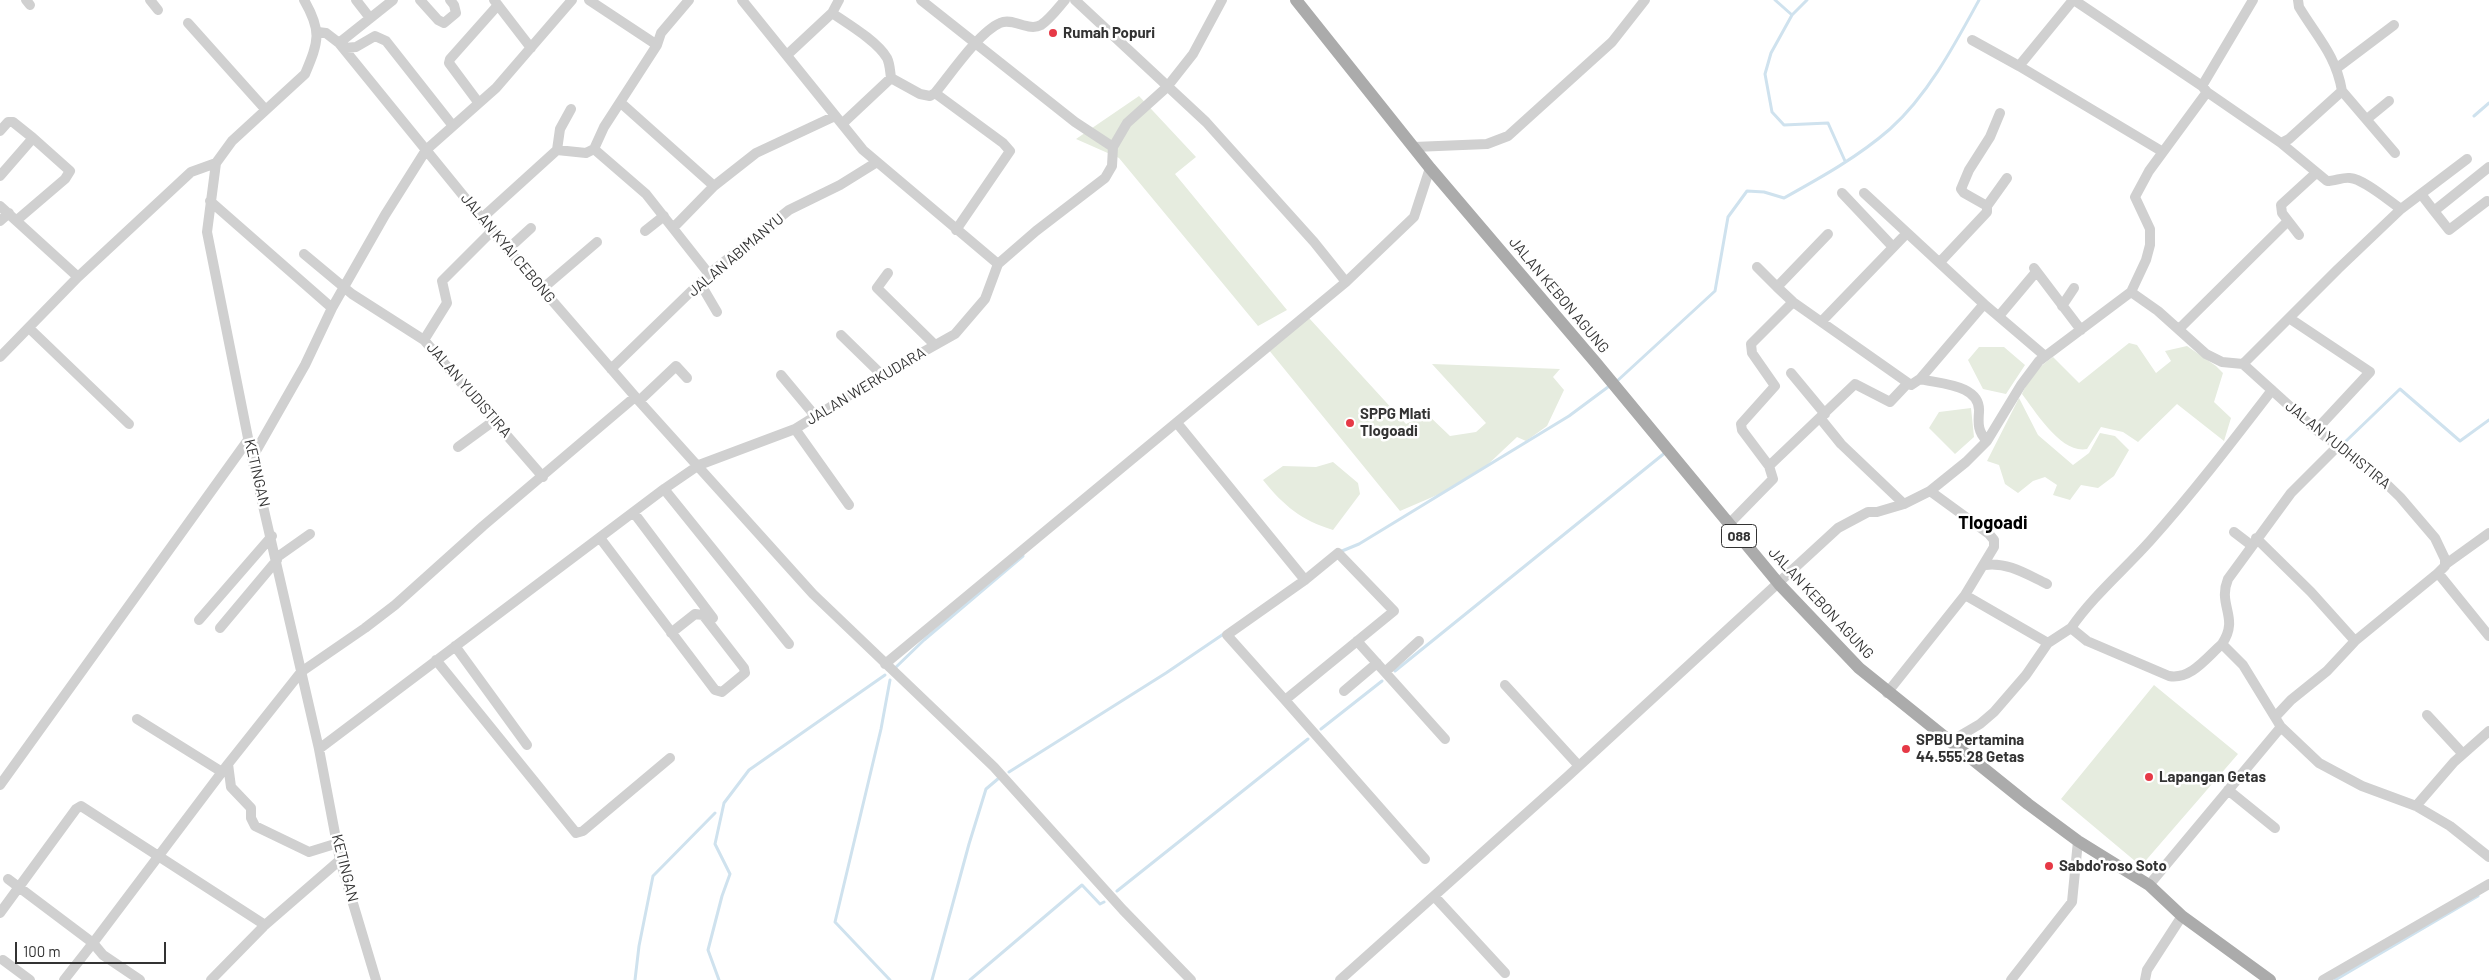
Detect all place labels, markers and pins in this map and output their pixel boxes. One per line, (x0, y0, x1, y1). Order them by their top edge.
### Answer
place label: Rumah Popuri (1063, 24, 1155, 42)
marker: Rumah Popuri (1047, 27, 1059, 39)
place label: SPPG Mlati Tlogoadi (1360, 405, 1431, 440)
marker: SPPG Mlati Tlogoadi (1344, 417, 1356, 429)
place label: SPBU Pertamina 44.555.28 Getas (1916, 731, 2024, 766)
marker: SPBU Pertamina 44.555.28 Getas (1900, 743, 1912, 755)
place label: Lapangan Getas (2159, 768, 2266, 786)
marker: Lapangan Getas (2143, 771, 2155, 783)
place label: Sabdo'roso Soto (2059, 857, 2167, 875)
marker: Sabdo'roso Soto (2043, 860, 2055, 872)

